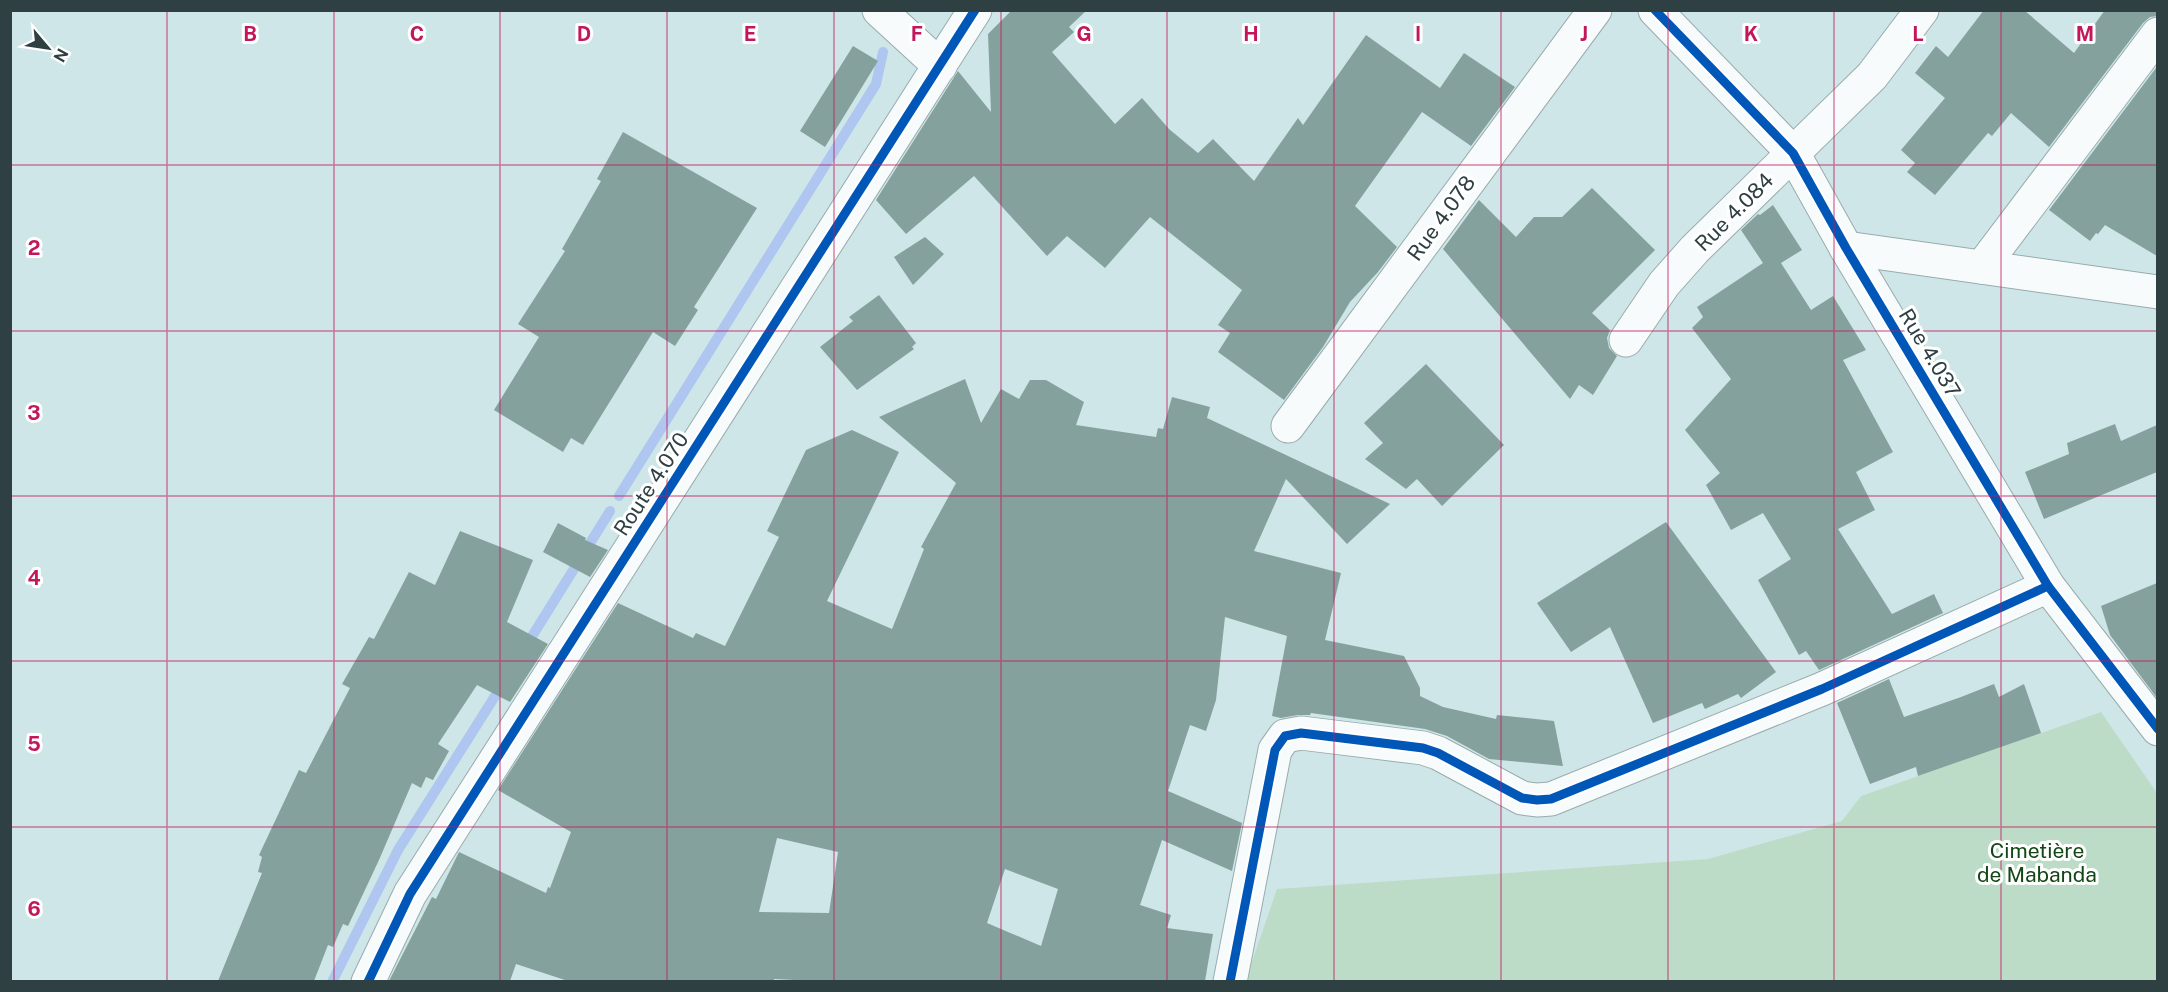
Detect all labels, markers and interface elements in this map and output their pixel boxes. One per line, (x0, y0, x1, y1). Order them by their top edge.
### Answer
north arrow (18, 18, 78, 78)
text: B (243, 22, 257, 46)
text: C (410, 22, 424, 46)
text: D (577, 22, 591, 46)
text: E (744, 22, 756, 46)
text: F (911, 22, 923, 46)
text: G (1076, 22, 1092, 46)
text: H (1243, 22, 1259, 46)
text: I (1415, 22, 1421, 46)
text: J (1580, 22, 1588, 46)
text: K (1744, 22, 1758, 46)
text: L (1912, 22, 1924, 46)
text: M (2076, 22, 2094, 46)
text: N (49, 45, 72, 65)
street label: Rue 4.084 (1690, 168, 1778, 256)
street label: Rue 4.078 (1402, 170, 1480, 266)
text: 2 (28, 236, 40, 260)
street label: Rue 4.037 (1894, 304, 1966, 402)
text: 3 (27, 401, 41, 425)
street label: Route 4.070 (608, 428, 694, 540)
text: 4 (27, 566, 41, 590)
text: 5 (27, 732, 41, 756)
park label: Cimetière de Mabanda (1977, 838, 2097, 887)
text: 6 (27, 897, 41, 921)

